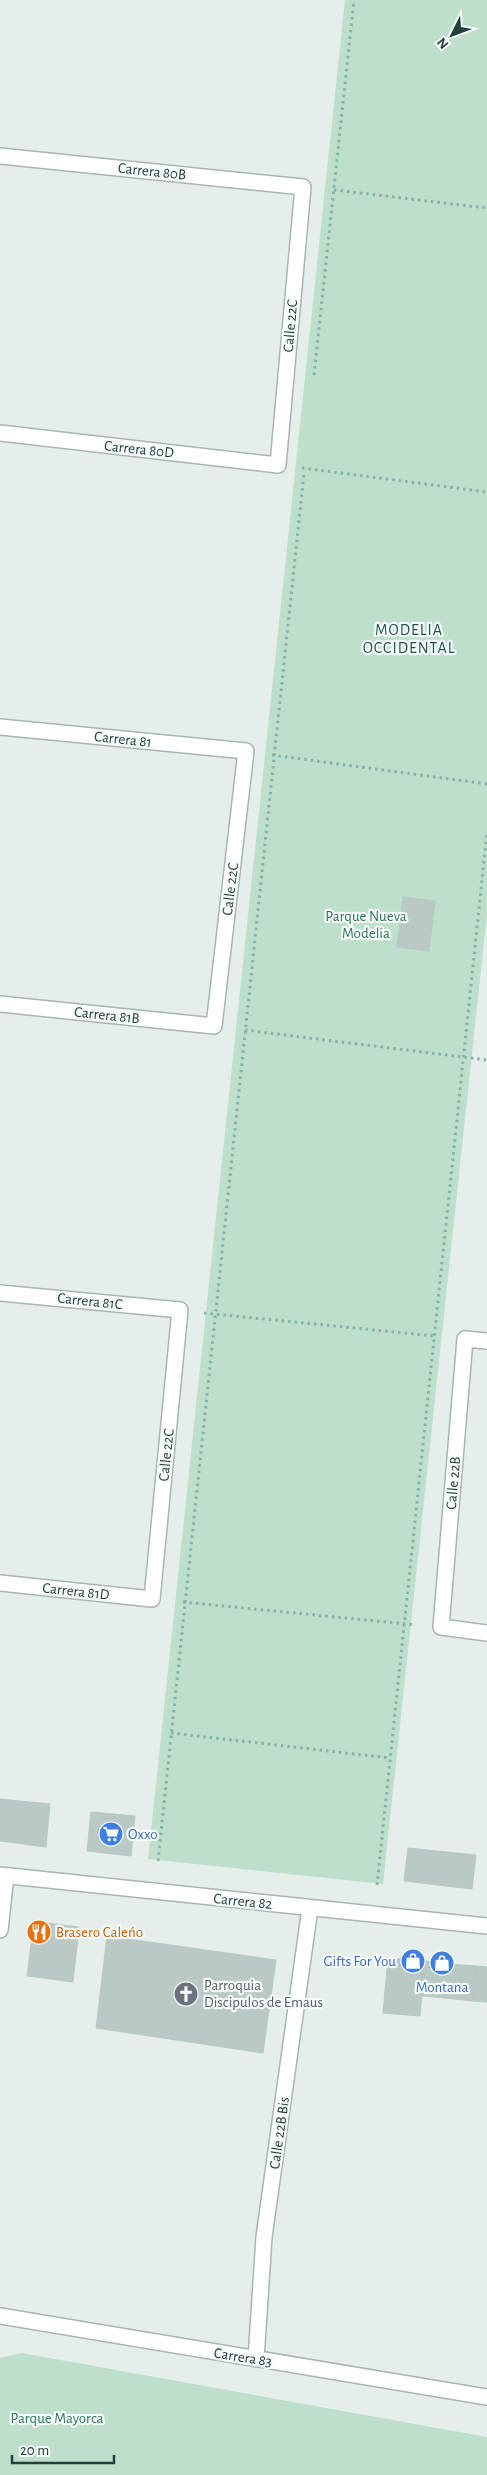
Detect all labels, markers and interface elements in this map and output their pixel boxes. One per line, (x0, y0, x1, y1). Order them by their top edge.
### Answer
north arrow (427, 10, 477, 60)
text: N (435, 35, 452, 51)
street label: Carrera 80B (117, 160, 187, 183)
street label: Calle 22C (281, 299, 300, 353)
street label: Carrera 80D (103, 438, 175, 461)
district label: MODELIA OCCIDENTAL (363, 622, 455, 656)
street label: Carrera 81 (94, 729, 152, 750)
street label: Calle 22C (220, 862, 241, 916)
park label: Parque Nueva Modelia (325, 909, 407, 941)
street label: Carrera 81B (74, 1005, 140, 1026)
street label: Carrera 81C (57, 1291, 123, 1312)
street label: Calle 22C (156, 1428, 177, 1482)
street label: Calle 22B (444, 1456, 463, 1510)
street label: Carrera 81D (42, 1581, 110, 1603)
supermarket icon: Oxxo (98, 1821, 124, 1847)
place label: Oxxo (128, 1827, 158, 1842)
street label: Carrera 82 (213, 1891, 273, 1912)
restaurant icon: Brasero Caleńo (26, 1919, 52, 1945)
place label: Brasero Caleńo (56, 1925, 143, 1940)
shop icon: Gifts For You (400, 1948, 426, 1974)
shop icon: Montana (429, 1950, 455, 1976)
place label: Gifts For You (323, 1954, 396, 1969)
place label: Parroquia Discipulos de Emaus (204, 1978, 323, 2010)
place label: Montana (416, 1980, 468, 1995)
church icon: Parroquia Discipulos de Emaus (173, 1981, 199, 2007)
street label: Calle 22B Bis (267, 2096, 292, 2170)
street label: Carrera 83 (213, 2346, 273, 2369)
park label: Parque Mayorca (11, 2411, 104, 2426)
scale bar (12, 2432, 115, 2464)
text: 20 m (20, 2443, 49, 2458)

